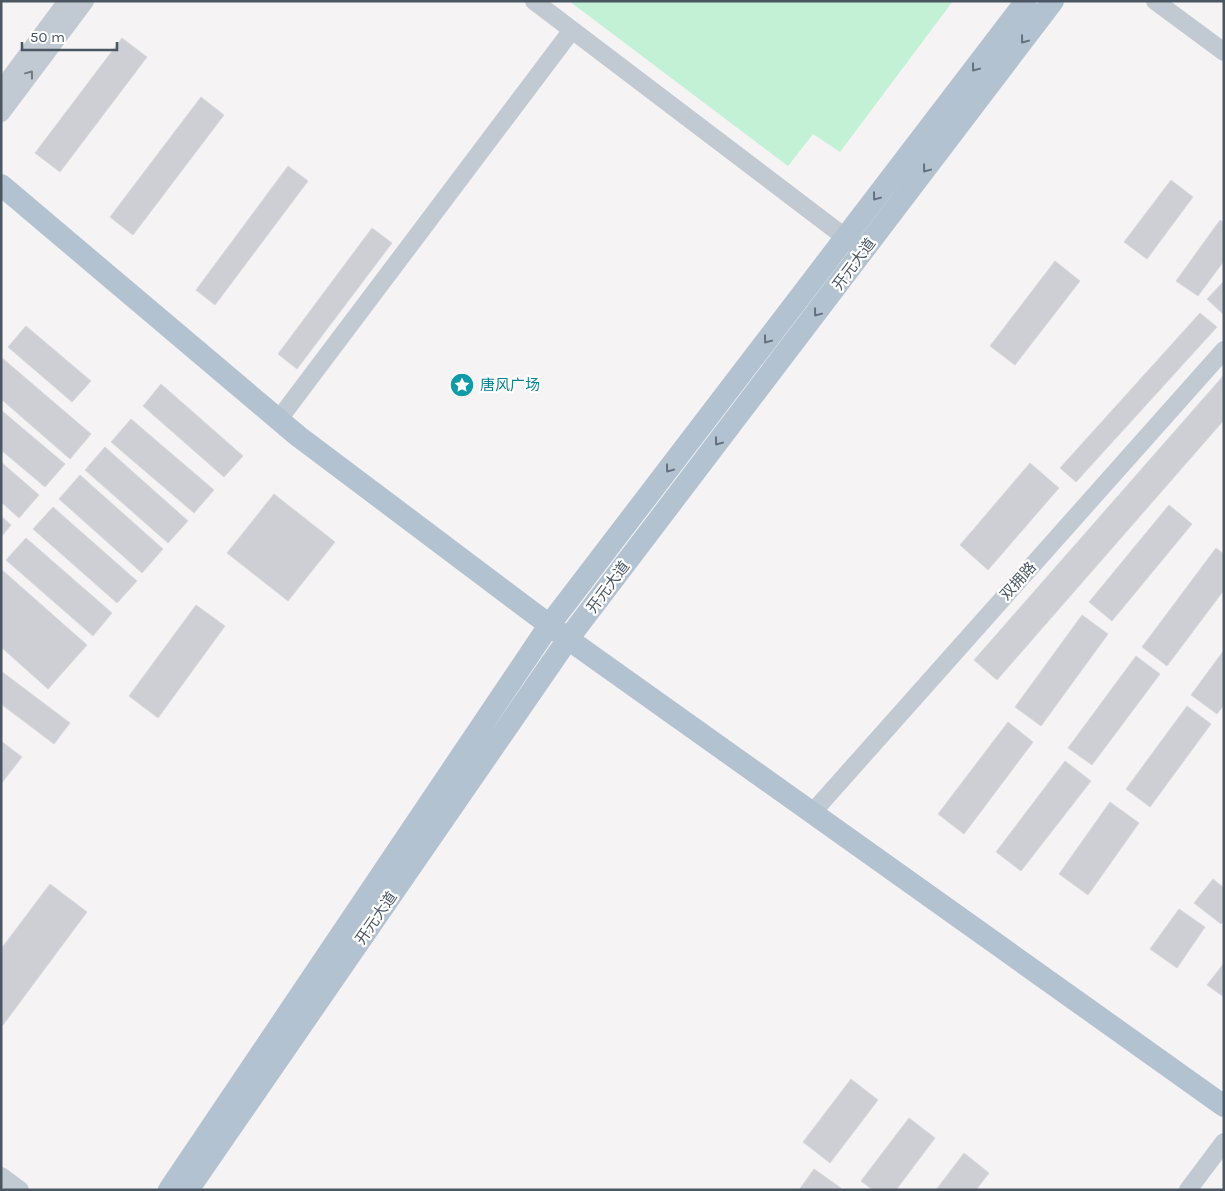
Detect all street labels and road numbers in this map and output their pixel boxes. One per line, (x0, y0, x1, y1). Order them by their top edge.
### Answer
street label: 开元大道 (829, 235, 879, 293)
street label: 开元大道 (583, 558, 633, 616)
street label: 双拥路 (996, 558, 1040, 604)
street label: 开元大道 (351, 888, 401, 948)

